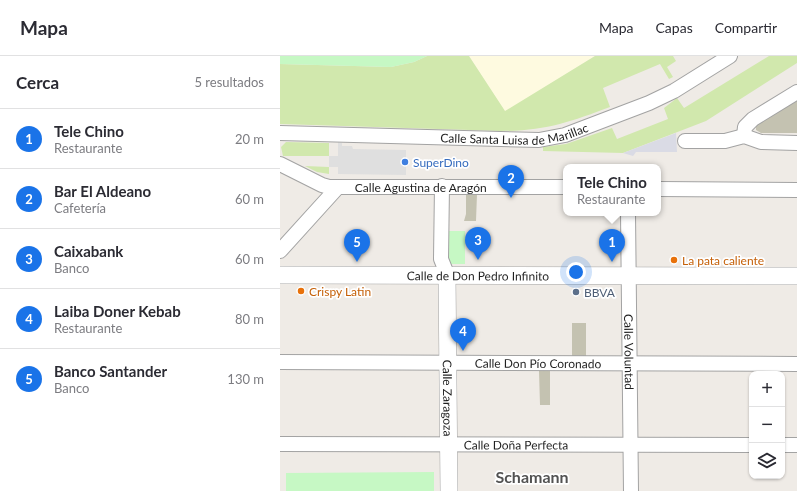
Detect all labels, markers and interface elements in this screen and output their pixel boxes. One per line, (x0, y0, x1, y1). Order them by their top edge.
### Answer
text: Mapa (20, 16, 68, 39)
text: Mapa (599, 19, 634, 36)
text: Capas (656, 19, 693, 36)
text: Compartir (715, 19, 777, 36)
text: Cerca (16, 72, 59, 93)
text: 5 resultados (194, 74, 264, 90)
street label: Calle Santa Luisa de Marillac (440, 119, 590, 147)
text: Tele Chino (54, 122, 124, 140)
text: 1 (25, 131, 33, 147)
text: 20 m (235, 131, 264, 147)
text: Restaurante (54, 140, 122, 156)
place label: SuperDino (413, 155, 469, 170)
marker: SuperDino (400, 157, 410, 167)
popup (563, 164, 661, 216)
pin: 2 (498, 165, 524, 198)
text: Tele Chino (577, 173, 647, 191)
street label: Calle Agustina de Aragón (355, 180, 487, 195)
text: Bar El Aldeano (54, 182, 151, 200)
text: 2 (25, 191, 33, 207)
text: 60 m (235, 191, 264, 207)
text: Restaurante (577, 191, 645, 207)
text: Cafetería (54, 200, 106, 216)
pin: 3 (465, 227, 491, 260)
pin: 5 (344, 229, 370, 262)
pin: 1 (599, 229, 625, 262)
text: Caixabank (54, 242, 123, 260)
text: 3 (25, 251, 33, 267)
text: 60 m (235, 251, 264, 267)
place label: La pata caliente (682, 253, 764, 268)
marker: La pata caliente (669, 255, 679, 265)
text: Banco (54, 260, 89, 276)
your location (566, 262, 586, 282)
street label: Calle de Don Pedro Infinito (407, 268, 549, 283)
place label: Crispy Latin (309, 284, 371, 299)
place label: BBVA (584, 285, 616, 300)
marker: Crispy Latin (296, 286, 306, 296)
marker: BBVA (571, 287, 581, 297)
text: Laiba Doner Kebab (54, 302, 181, 320)
text: 4 (25, 311, 33, 327)
text: 80 m (235, 311, 264, 327)
street label: Calle Voluntad (622, 314, 637, 390)
pin: 4 (450, 318, 476, 351)
text: Restaurante (54, 320, 122, 336)
street label: Calle Don Pío Coronado (475, 355, 602, 371)
street label: Calle Zaragoza (440, 360, 456, 436)
text: Banco Santander (54, 362, 167, 380)
text: 5 (25, 371, 33, 387)
text: 130 m (227, 371, 264, 387)
map controls (749, 371, 785, 479)
button: + (749, 371, 785, 407)
text: Banco (54, 380, 89, 396)
button: − (749, 407, 785, 443)
street label: Calle Doña Perfecta (464, 437, 568, 452)
button: layers (749, 443, 785, 479)
district label: Schamann (495, 467, 569, 486)

